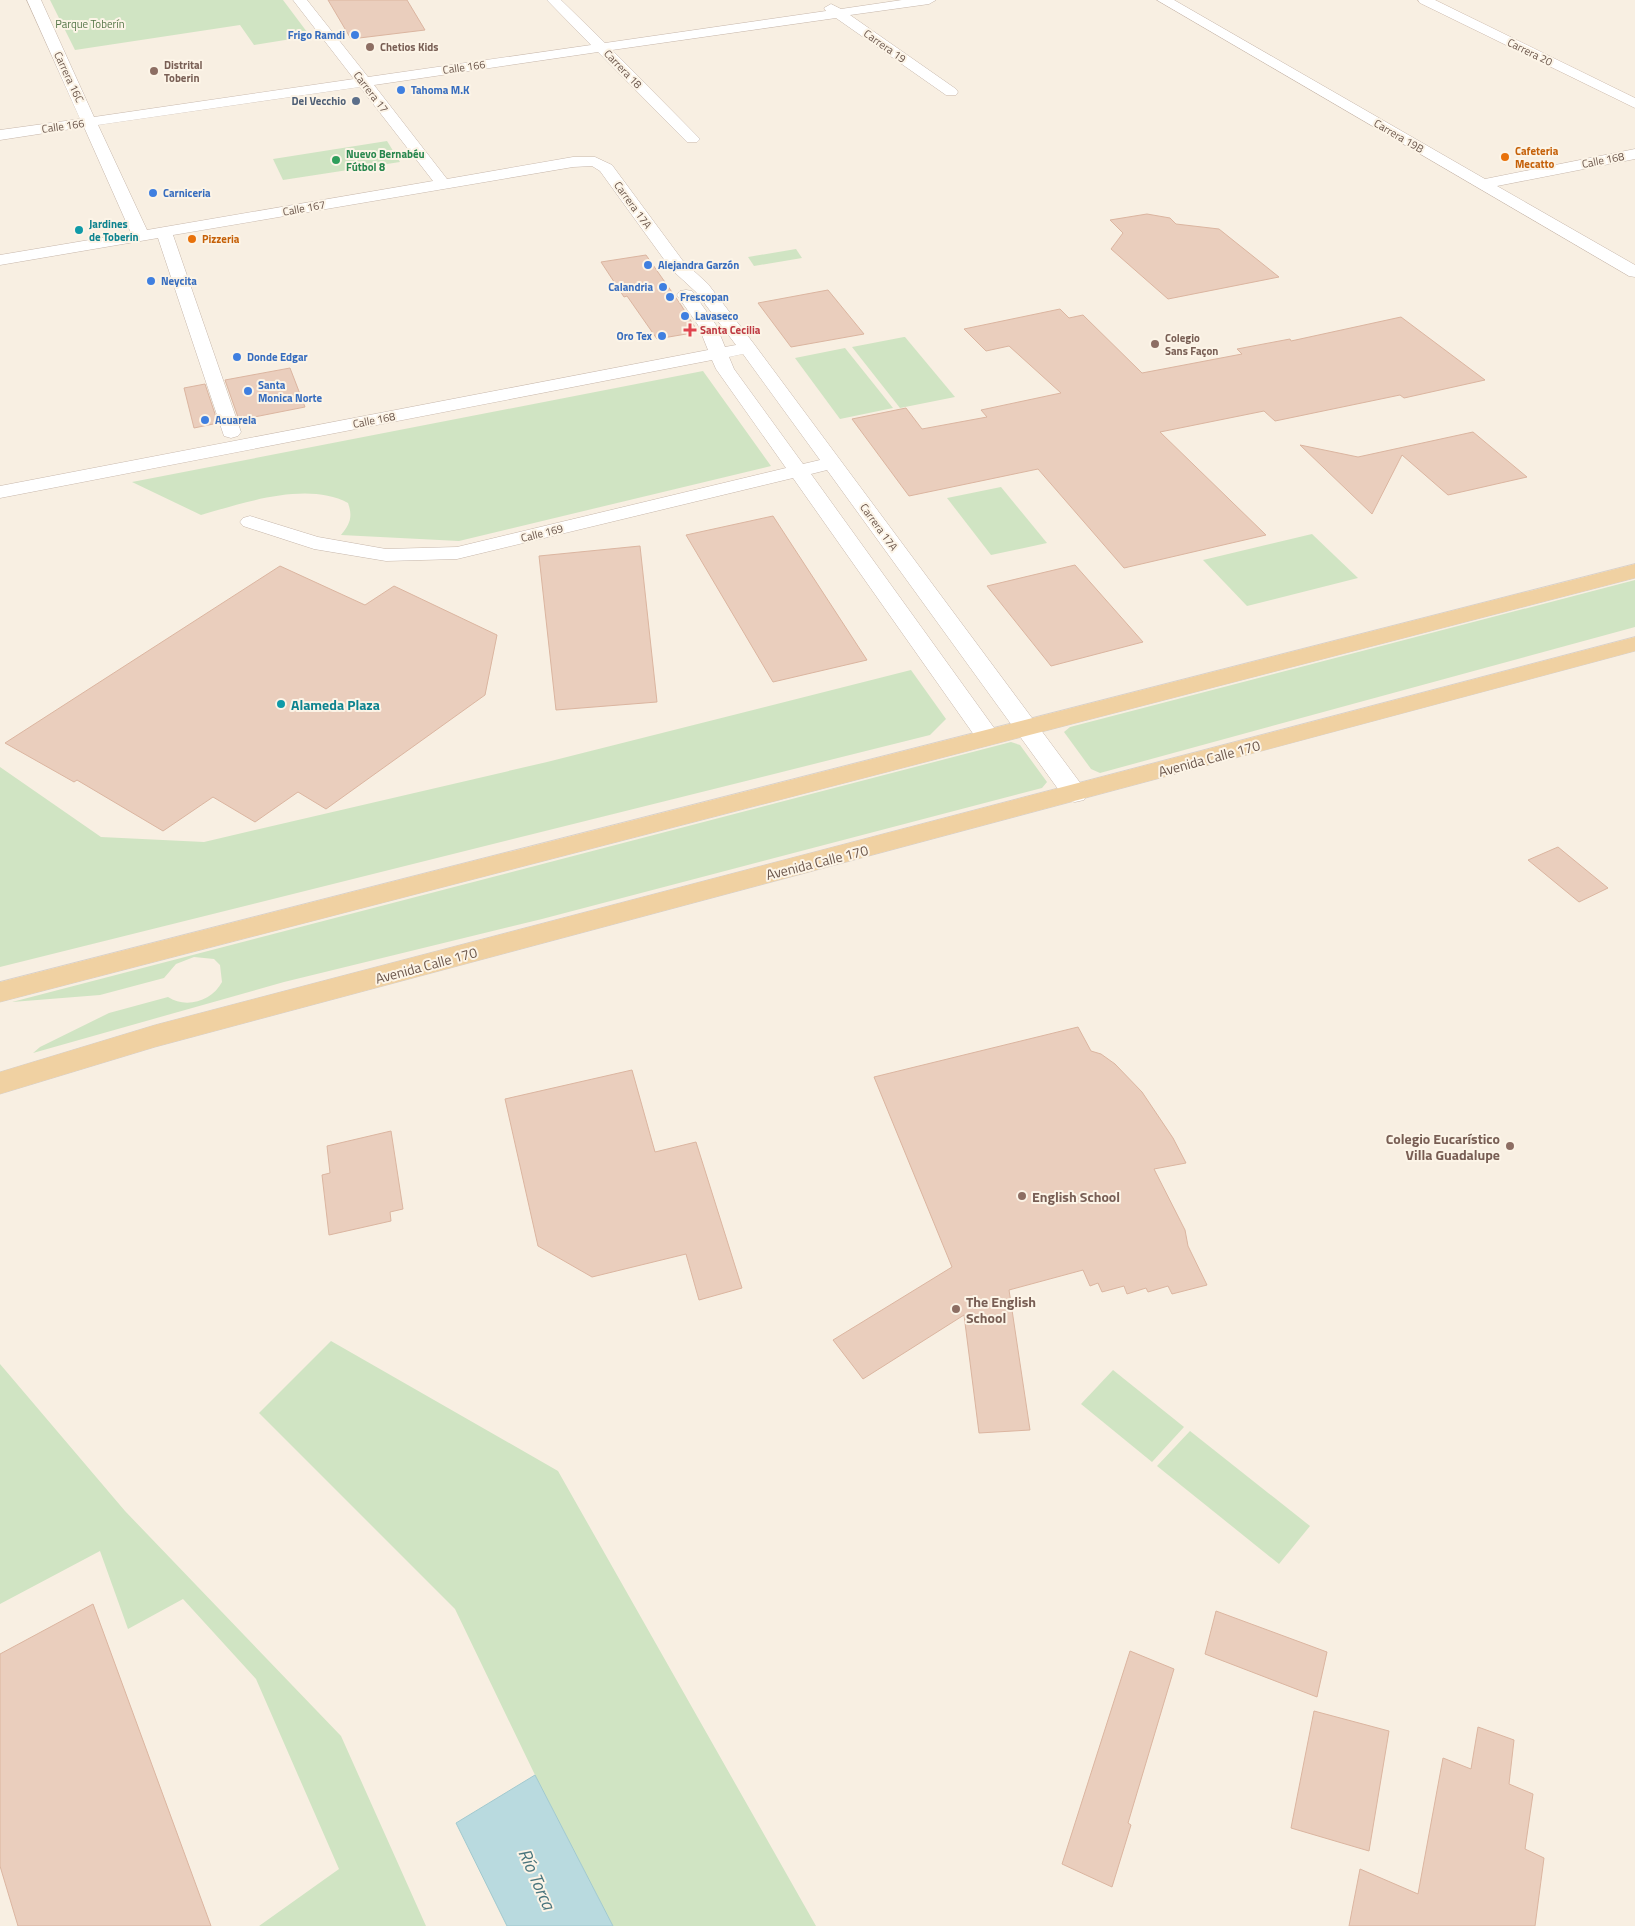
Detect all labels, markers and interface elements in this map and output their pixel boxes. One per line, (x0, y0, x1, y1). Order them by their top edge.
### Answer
park label: Parque Toberín (55, 16, 125, 32)
street label: Carrera 19 (861, 26, 909, 66)
place label: Frigo Ramdi (288, 27, 345, 43)
marker: Frigo Ramdi (349, 29, 361, 41)
street label: Carrera 20 (1505, 34, 1555, 70)
place label: Chetios Kids (380, 39, 439, 55)
marker: Chetios Kids (364, 41, 376, 53)
street label: Carrera 18 (600, 46, 646, 92)
street label: Carrera 16C (50, 49, 88, 105)
street label: Calle 166 (442, 56, 486, 78)
place label: Distrital Toberin (164, 57, 203, 86)
marker: Distrital Toberin (148, 65, 160, 77)
street label: Carrera 17 (350, 68, 392, 116)
place label: Tahoma M.K (411, 82, 470, 98)
marker: Tahoma M.K (395, 84, 407, 96)
place label: Del Vecchio (292, 93, 346, 109)
marker: Del Vecchio (350, 95, 362, 107)
street label: Calle 166 (41, 115, 85, 137)
street label: Carrera 19B (1371, 115, 1427, 157)
place label: Cafeteria Mecatto (1515, 143, 1559, 172)
place label: Nuevo Bernabéu Fútbol 8 (346, 146, 425, 175)
street label: Calle 168 (1580, 148, 1626, 172)
marker: Cafeteria Mecatto (1499, 151, 1511, 163)
marker: Nuevo Bernabéu Fútbol 8 (330, 154, 342, 166)
street label: Carrera 17A (610, 178, 656, 232)
place label: Carniceria (163, 185, 211, 201)
marker: Carniceria (147, 187, 159, 199)
street label: Calle 167 (281, 196, 327, 220)
place label: Jardines de Toberin (89, 216, 139, 245)
marker: Jardines de Toberin (73, 224, 85, 236)
place label: Pizzeria (202, 231, 240, 247)
marker: Pizzeria (186, 233, 198, 245)
place label: Alejandra Garzón (658, 257, 739, 273)
marker: Alejandra Garzón (642, 259, 654, 271)
place label: Neycita (161, 273, 197, 289)
marker: Neycita (145, 275, 157, 287)
place label: Calandria (608, 279, 653, 295)
marker: Calandria (657, 281, 669, 293)
place label: Frescopan (680, 289, 729, 305)
marker: Frescopan (664, 291, 676, 303)
place label: Lavaseco (695, 308, 738, 324)
marker: Lavaseco (679, 310, 691, 322)
place label: Santa Cecilia (700, 322, 761, 338)
marker: Santa Cecilia (684, 324, 696, 336)
place label: Oro Tex (617, 328, 653, 344)
marker: Oro Tex (656, 330, 668, 342)
place label: Colegio Sans Façon (1165, 330, 1218, 359)
marker: Colegio Sans Façon (1149, 338, 1161, 350)
place label: Donde Edgar (247, 349, 308, 365)
marker: Donde Edgar (231, 351, 243, 363)
place label: Santa Monica Norte (258, 377, 323, 406)
marker: Santa Monica Norte (242, 385, 254, 397)
street label: Calle 168 (351, 408, 397, 432)
place label: Acuarela (215, 412, 257, 428)
marker: Acuarela (199, 414, 211, 426)
street label: Carrera 17A (856, 500, 902, 554)
street label: Calle 169 (519, 520, 565, 546)
place label: Alameda Plaza (291, 694, 380, 715)
marker: Alameda Plaza (275, 698, 287, 710)
street label: Avenida Calle 170 (1156, 734, 1262, 782)
street label: Avenida Calle 170 (764, 839, 870, 885)
street label: Avenida Calle 170 (373, 941, 479, 989)
place label: Colegio Eucarístico Villa Guadalupe (1386, 1128, 1500, 1165)
marker: Colegio Eucarístico Villa Guadalupe (1504, 1140, 1516, 1152)
place label: English School (1032, 1186, 1120, 1207)
marker: English School (1016, 1190, 1028, 1202)
place label: The English School (966, 1291, 1036, 1328)
marker: The English School (950, 1303, 962, 1315)
water label: Río Torca (512, 1844, 563, 1915)

